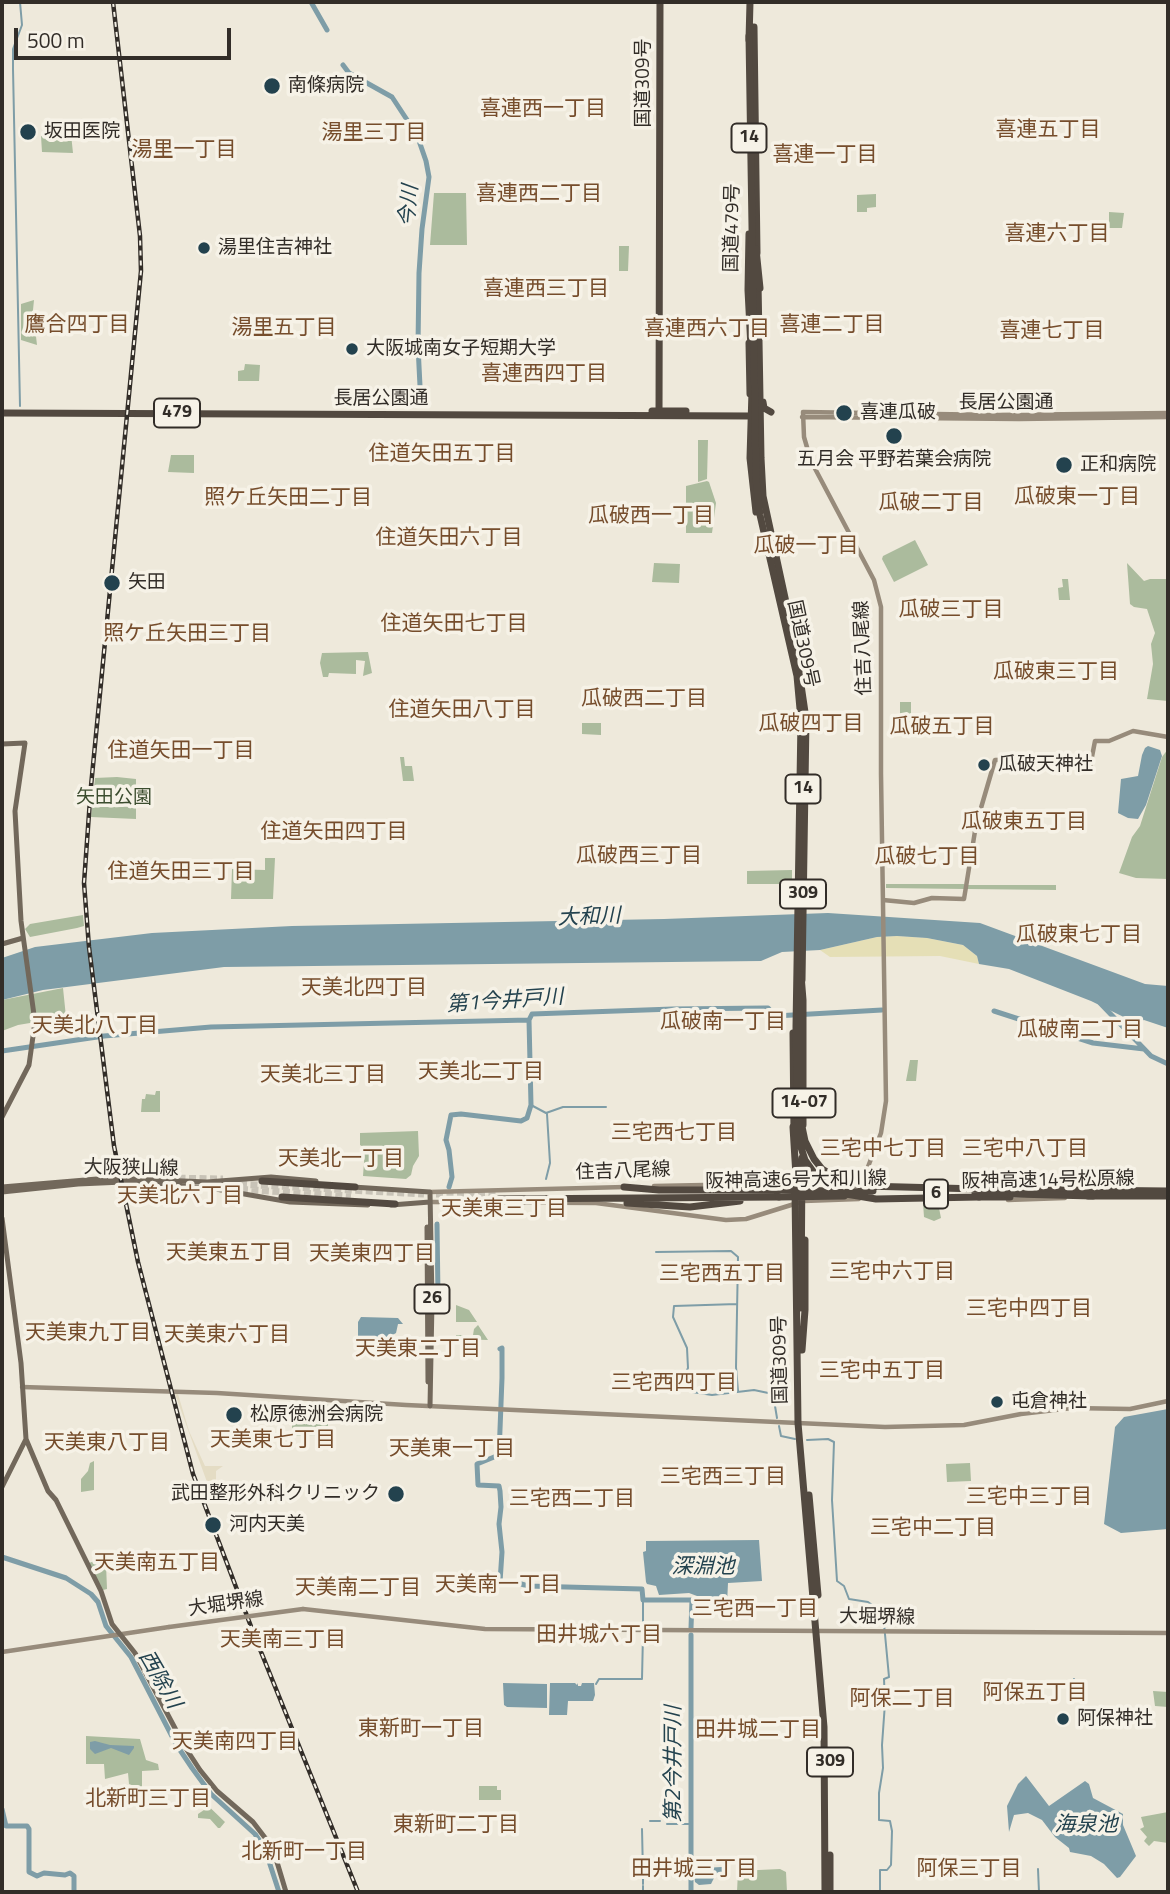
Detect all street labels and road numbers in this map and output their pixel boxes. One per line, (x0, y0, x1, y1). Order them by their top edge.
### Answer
street label: 国道309号 (633, 39, 655, 127)
road number: 14 (732, 124, 766, 153)
street label: 国道479号 (721, 183, 745, 273)
street label: 長居公園通 (334, 388, 428, 410)
street label: 長居公園通 (959, 392, 1053, 414)
road number: 479 (154, 398, 200, 428)
street label: 国道309号 (782, 598, 822, 690)
street label: 住吉八尾線 (851, 600, 877, 696)
road number: 14 (786, 774, 820, 804)
road number: 309 (780, 880, 826, 908)
road number: 14-07 (772, 1088, 836, 1118)
street label: 大阪狭山線 (83, 1157, 179, 1181)
street label: 住吉八尾線 (575, 1159, 671, 1185)
street label: 阪神高速6号大和川線 (705, 1168, 887, 1194)
street label: 阪神高速14号松原線 (961, 1168, 1135, 1194)
road number: 6 (924, 1180, 948, 1209)
road number: 26 (414, 1284, 450, 1314)
street label: 国道309号 (769, 1315, 793, 1405)
street label: 大堀堺線 (187, 1588, 265, 1622)
street label: 大堀堺線 (839, 1606, 915, 1630)
road number: 309 (807, 1748, 853, 1777)

